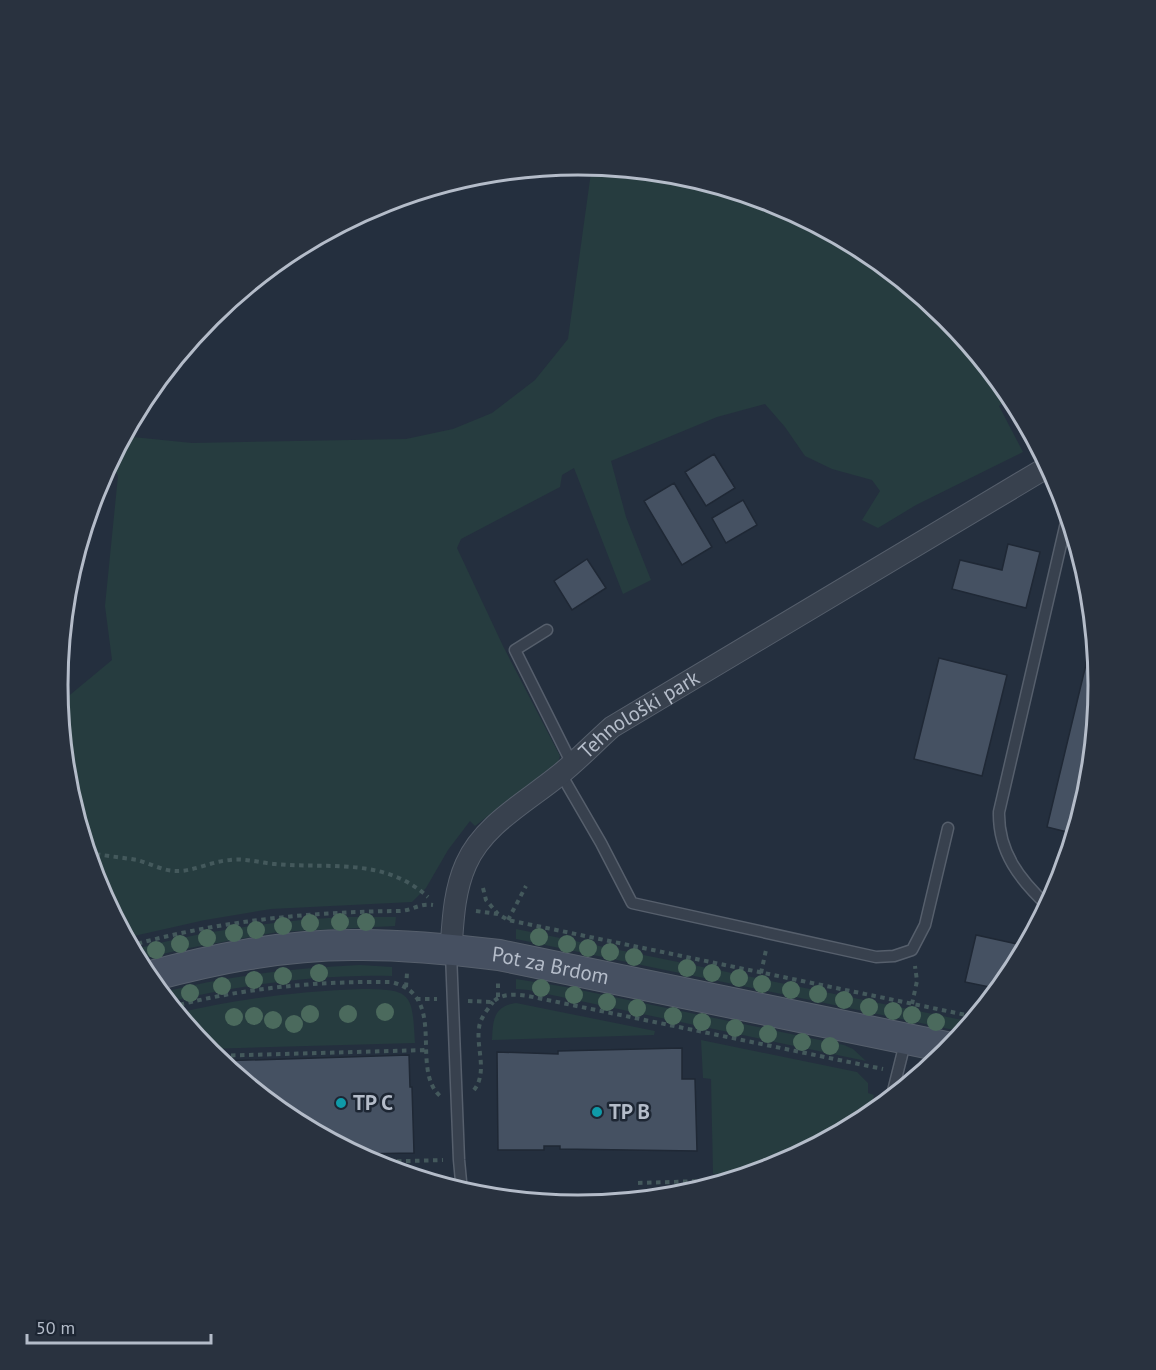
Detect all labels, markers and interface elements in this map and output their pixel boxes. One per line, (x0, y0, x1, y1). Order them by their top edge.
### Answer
street label: Tehnološki park (573, 664, 704, 764)
street label: Pot za Brdom (491, 940, 611, 990)
place label: TP C (353, 1089, 393, 1116)
marker: TP C (334, 1096, 348, 1110)
place label: TP B (609, 1098, 650, 1125)
marker: TP B (590, 1105, 604, 1119)
scale bar (27, 1307, 212, 1345)
text: 50 m (36, 1316, 75, 1339)

